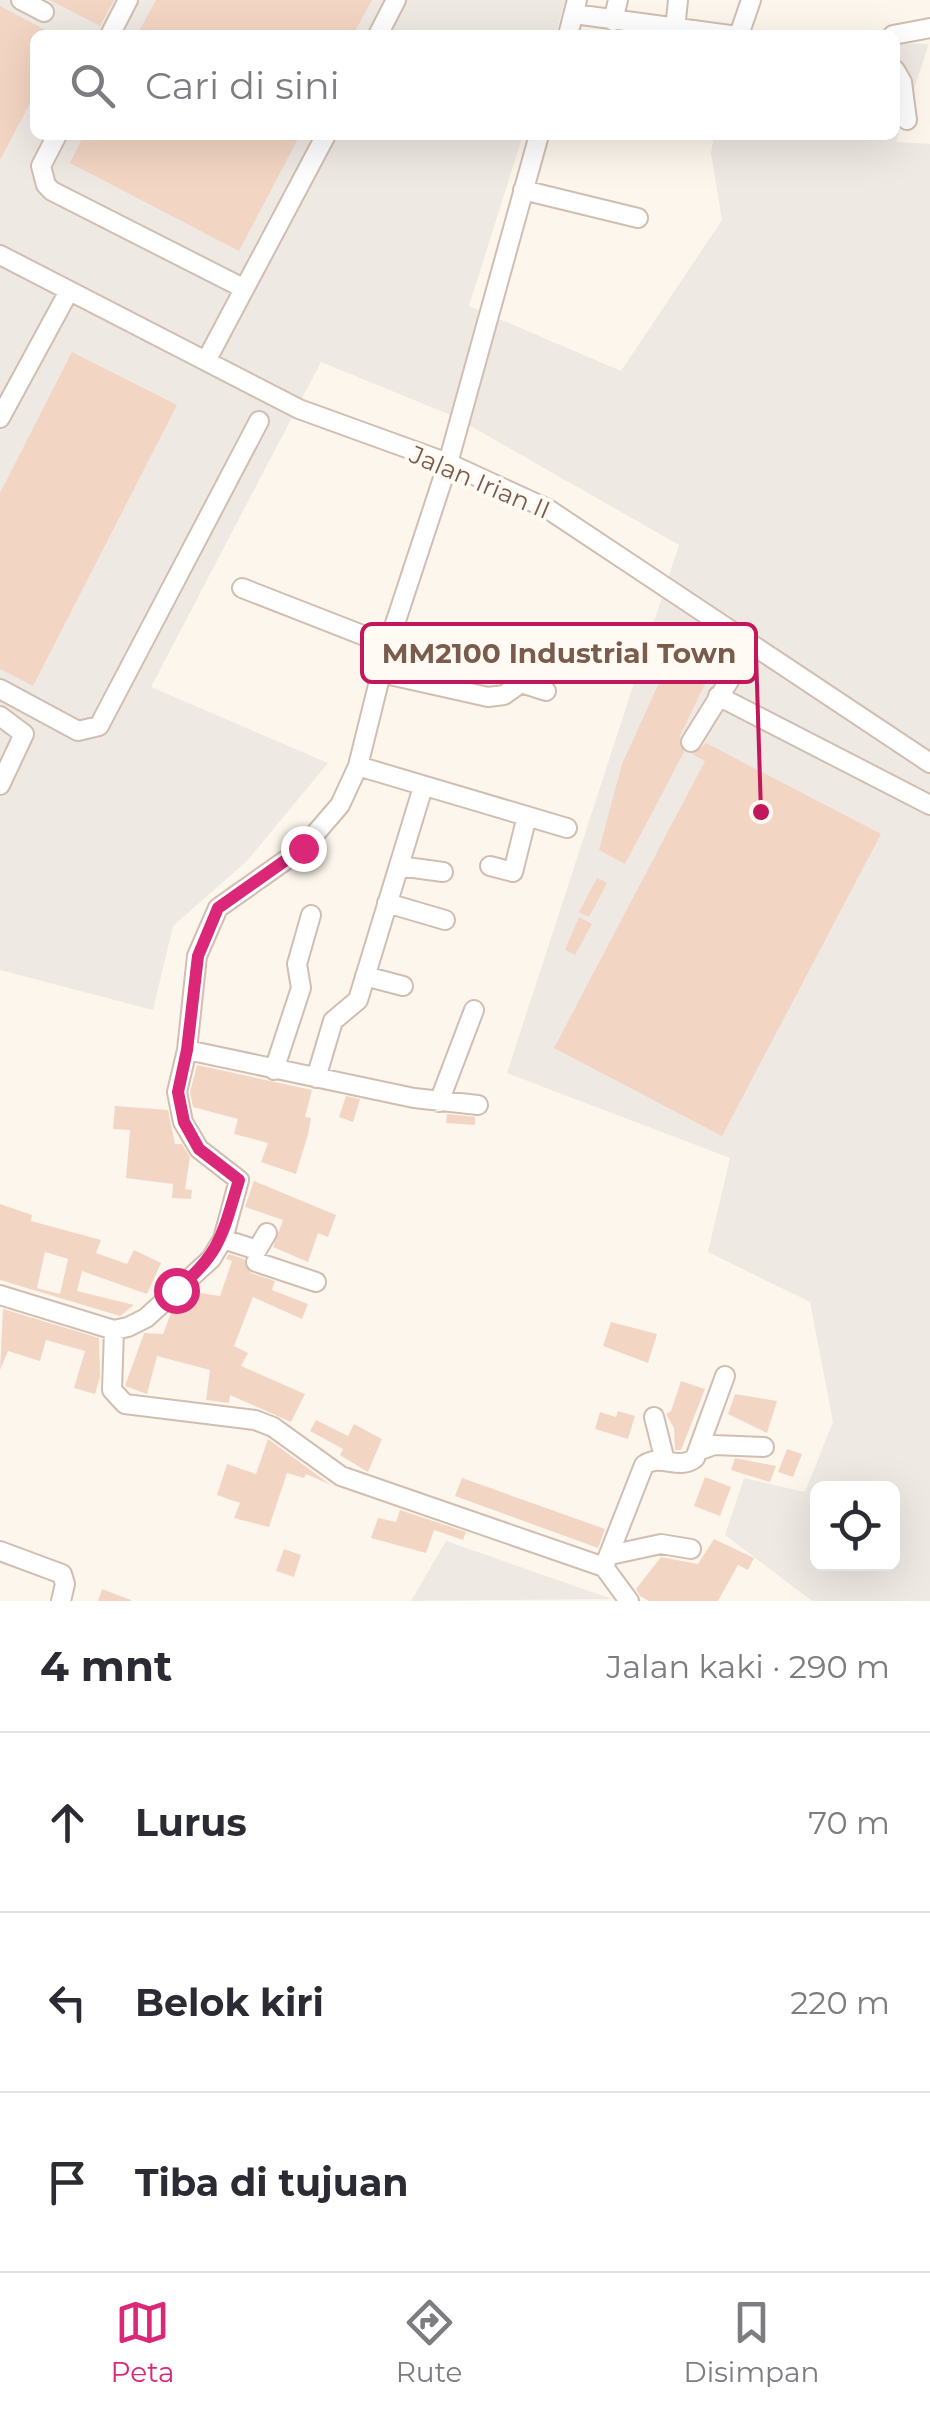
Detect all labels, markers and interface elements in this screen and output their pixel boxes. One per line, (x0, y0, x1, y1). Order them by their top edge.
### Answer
search box (30, 30, 900, 140)
icon: search (65, 58, 120, 113)
text: Cari di sini (145, 62, 340, 109)
street label: Jalan Irian II (404, 439, 555, 525)
callout: MM2100 Industrial Town (362, 624, 756, 682)
text: MM2100 Industrial Town (382, 636, 736, 670)
route end (281, 826, 327, 872)
route start (154, 1268, 200, 1314)
map controls (810, 1481, 900, 1571)
button: locate (810, 1481, 900, 1571)
text: 4 mnt (40, 1640, 172, 1692)
text: Jalan kaki · 290 m (606, 1647, 890, 1686)
icon: ahead (40, 1795, 95, 1850)
text: Lurus (135, 1799, 247, 1846)
text: 70 m (808, 1803, 890, 1842)
icon: left (40, 1975, 95, 2030)
text: Belok kiri (135, 1979, 324, 2026)
text: 220 m (790, 1983, 890, 2022)
icon: arrive (40, 2155, 95, 2210)
text: Tiba di tujuan (135, 2159, 409, 2206)
tab: Peta (111, 2295, 175, 2389)
tab: Rute (396, 2295, 462, 2389)
tab: Disimpan (684, 2295, 819, 2389)

